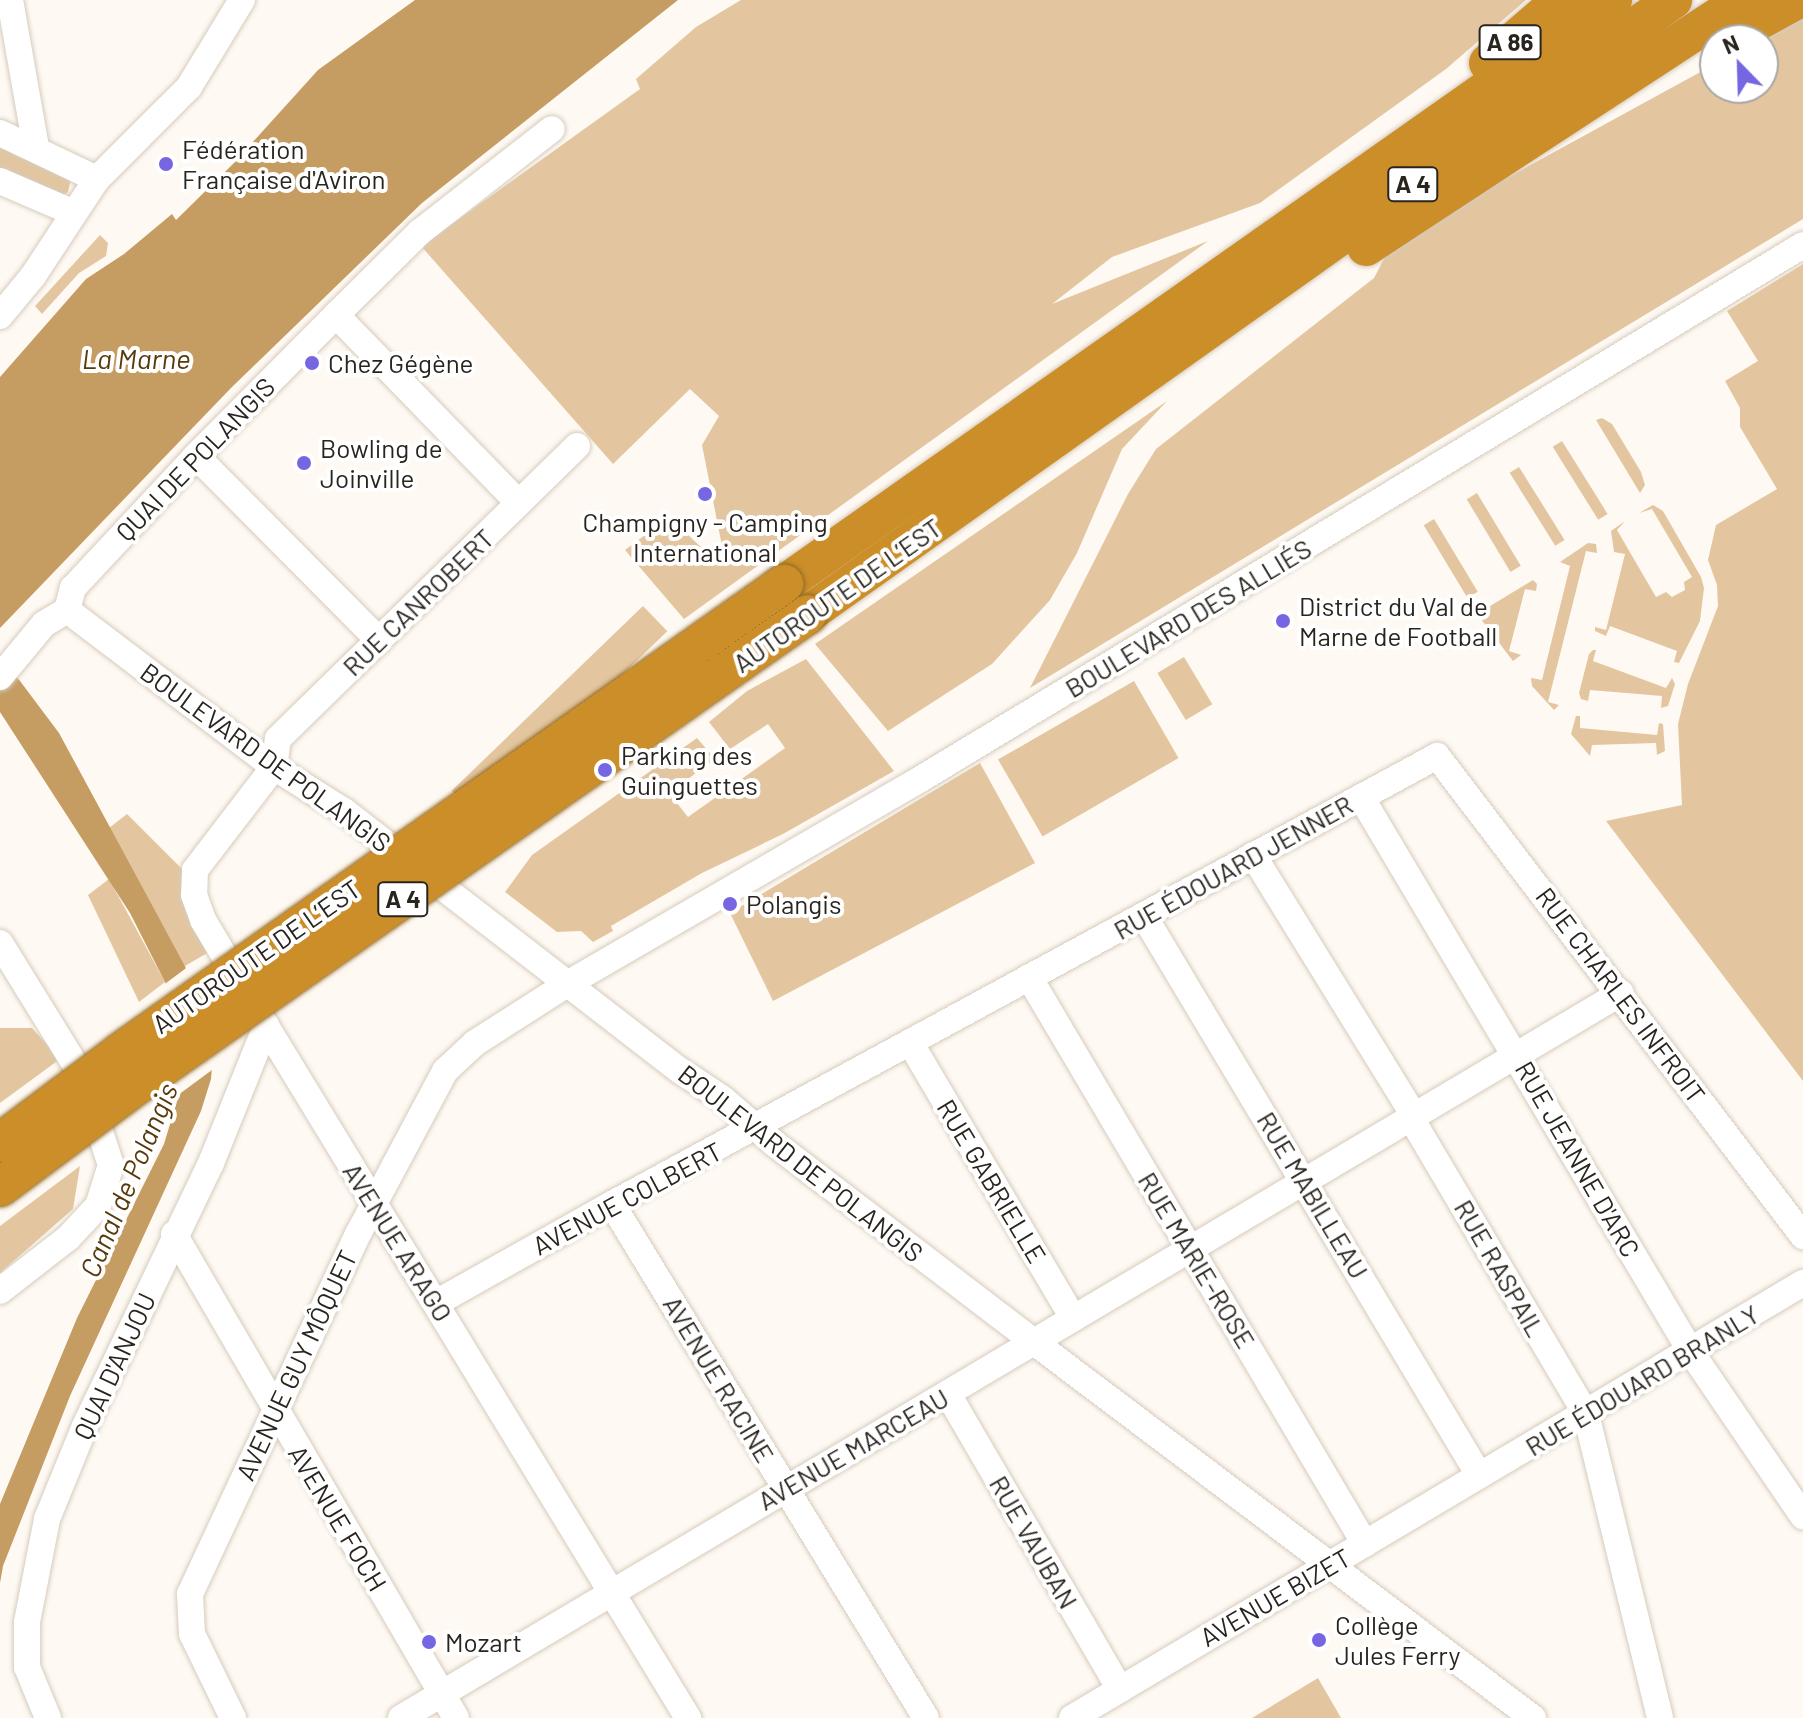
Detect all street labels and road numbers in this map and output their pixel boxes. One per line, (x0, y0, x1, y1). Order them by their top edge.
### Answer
road number: A 86 (1478, 22, 1542, 62)
road number: A 4 (1387, 164, 1439, 204)
street label: QUAI DE POLANGIS (109, 371, 281, 547)
street label: AUTOROUTE DE L’EST (727, 511, 947, 679)
street label: RUE CANROBERT (336, 522, 500, 682)
street label: BOULEVARD DES ALLIÉS (1059, 532, 1317, 704)
street label: BOULEVARD DE POLANGIS (135, 656, 397, 858)
street label: RUE ÉDOUARD JENNER (1108, 788, 1358, 946)
street label: AUTOROUTE DE L’EST (146, 872, 366, 1040)
road number: A 4 (377, 879, 429, 919)
street label: RUE CHARLES INFROIT (1530, 881, 1712, 1109)
street label: RUE JEANNE D'ARC (1509, 1056, 1647, 1262)
street label: BOULEVARD DE POLANGIS (673, 1058, 929, 1268)
street label: RUE GABRIELLE (931, 1094, 1053, 1268)
street label: RUE MABILLEAU (1251, 1106, 1375, 1284)
street label: AVENUE COLBERT (527, 1135, 727, 1261)
street label: AVENUE ARAGO (337, 1157, 459, 1327)
street label: RUE MARIE-ROSE (1132, 1166, 1262, 1354)
street label: RUE RASPAIL (1448, 1194, 1552, 1342)
street label: AVENUE GUY MÔQUET (229, 1245, 363, 1485)
street label: QUAI D'ANJOU (66, 1288, 162, 1444)
street label: AVENUE RACINE (657, 1290, 781, 1468)
street label: RUE ÉDOUARD BRANLY (1520, 1298, 1764, 1462)
street label: AVENUE MARCEAU (752, 1382, 954, 1516)
street label: AVENUE FOCH (282, 1440, 394, 1596)
street label: RUE VAUBAN (983, 1470, 1085, 1614)
street label: AVENUE BIZET (1194, 1541, 1356, 1653)

